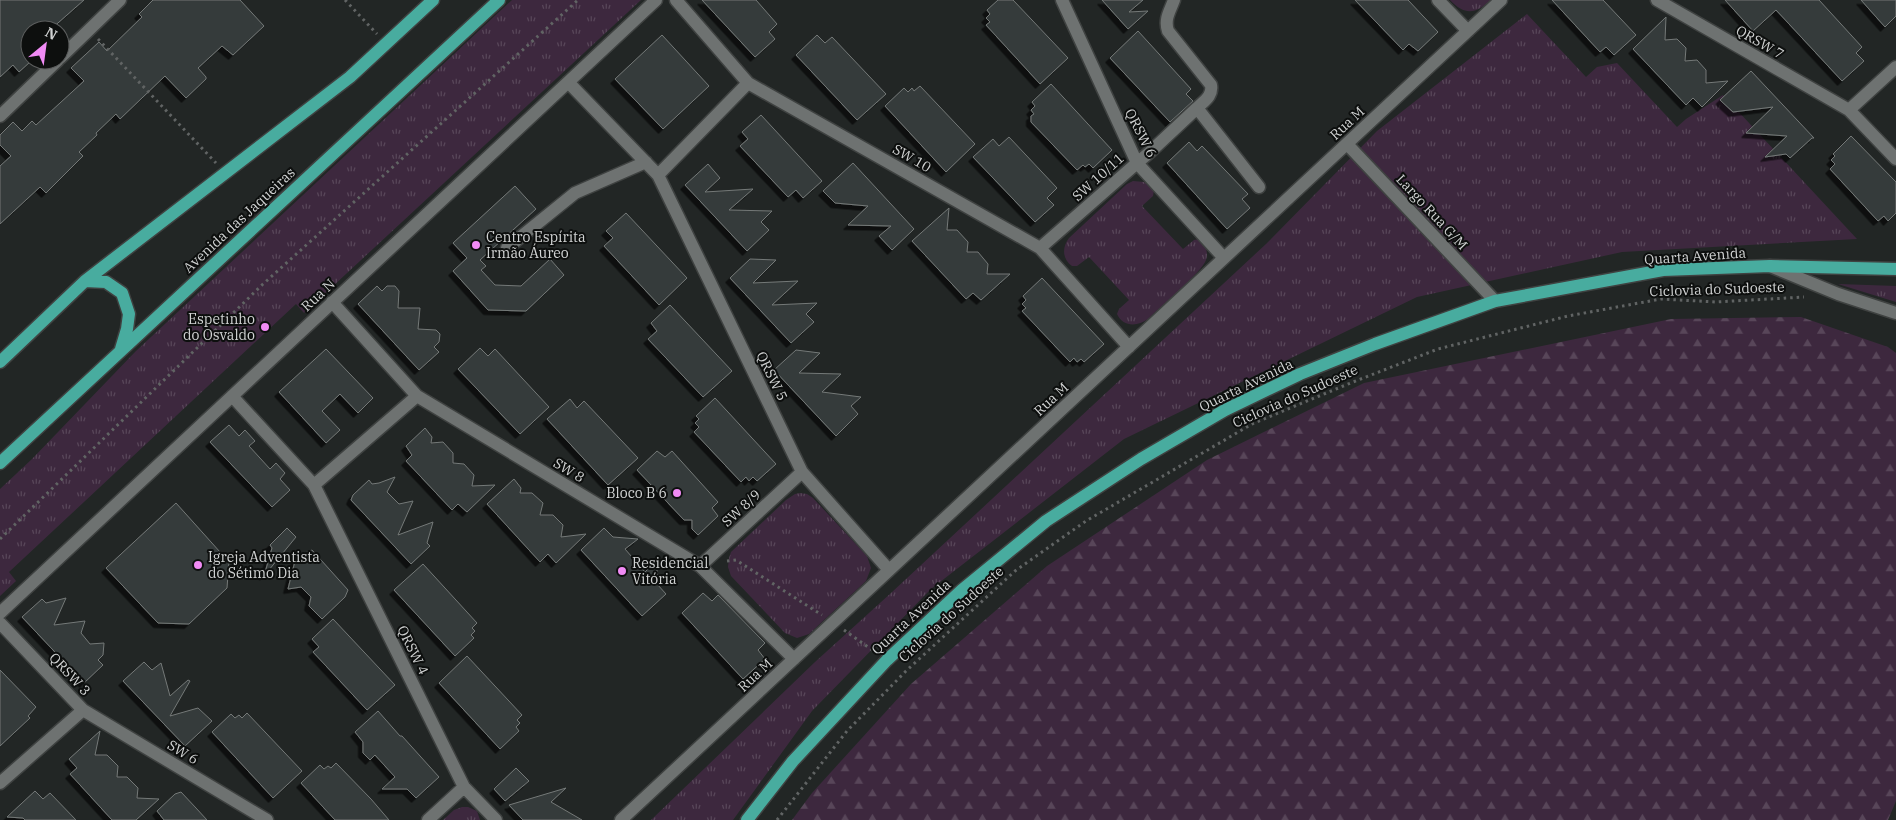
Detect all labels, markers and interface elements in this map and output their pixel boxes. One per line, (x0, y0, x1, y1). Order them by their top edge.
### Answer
north arrow (20, 20, 70, 70)
street label: QRSW 7 (1733, 21, 1787, 63)
text: N (42, 23, 61, 44)
street label: Rua M (1326, 102, 1368, 144)
street label: QRSW 6 (1121, 105, 1161, 161)
street label: SW 10 (889, 140, 935, 176)
street label: SW 10/11 (1068, 149, 1128, 205)
street label: Avenida das Jaqueiras (179, 163, 299, 277)
street label: Largo Rua G/M (1392, 170, 1472, 254)
place label: Centro Espírita Irmão Áureo (486, 228, 586, 262)
marker: Centro Espírita Irmão Áureo (470, 239, 482, 251)
street label: Quarta Avenida (1643, 243, 1747, 269)
street label: Rua N (297, 275, 339, 315)
street label: Ciclovia do Sudoeste (1649, 278, 1785, 300)
place label: Espetinho do Osvaldo (183, 310, 255, 344)
marker: Espetinho do Osvaldo (259, 321, 271, 333)
street label: QRSW 5 (752, 348, 792, 404)
street label: Quarta Avenida (1196, 354, 1296, 415)
street label: Ciclovia do Sudoeste (1230, 360, 1360, 432)
street label: Rua M (1030, 378, 1072, 420)
street label: SW 8 (550, 454, 588, 486)
place label: Bloco B 6 (606, 484, 667, 502)
street label: SW 8/9 (718, 485, 764, 531)
marker: Bloco B 6 (671, 487, 683, 499)
place label: Igreja Adventista do Sétimo Dia (208, 548, 320, 582)
place label: Residencial Vitória (632, 554, 708, 588)
marker: Igreja Adventista do Sétimo Dia (192, 559, 204, 571)
street label: Ciclovia do Sudoeste (895, 562, 1007, 666)
marker: Residencial Vitória (616, 565, 628, 577)
street label: Quarta Avenida (868, 575, 955, 658)
street label: QRSW 4 (393, 622, 433, 678)
street label: QRSW 3 (45, 649, 95, 699)
street label: Rua M (734, 654, 776, 696)
street label: SW 6 (164, 736, 202, 768)

